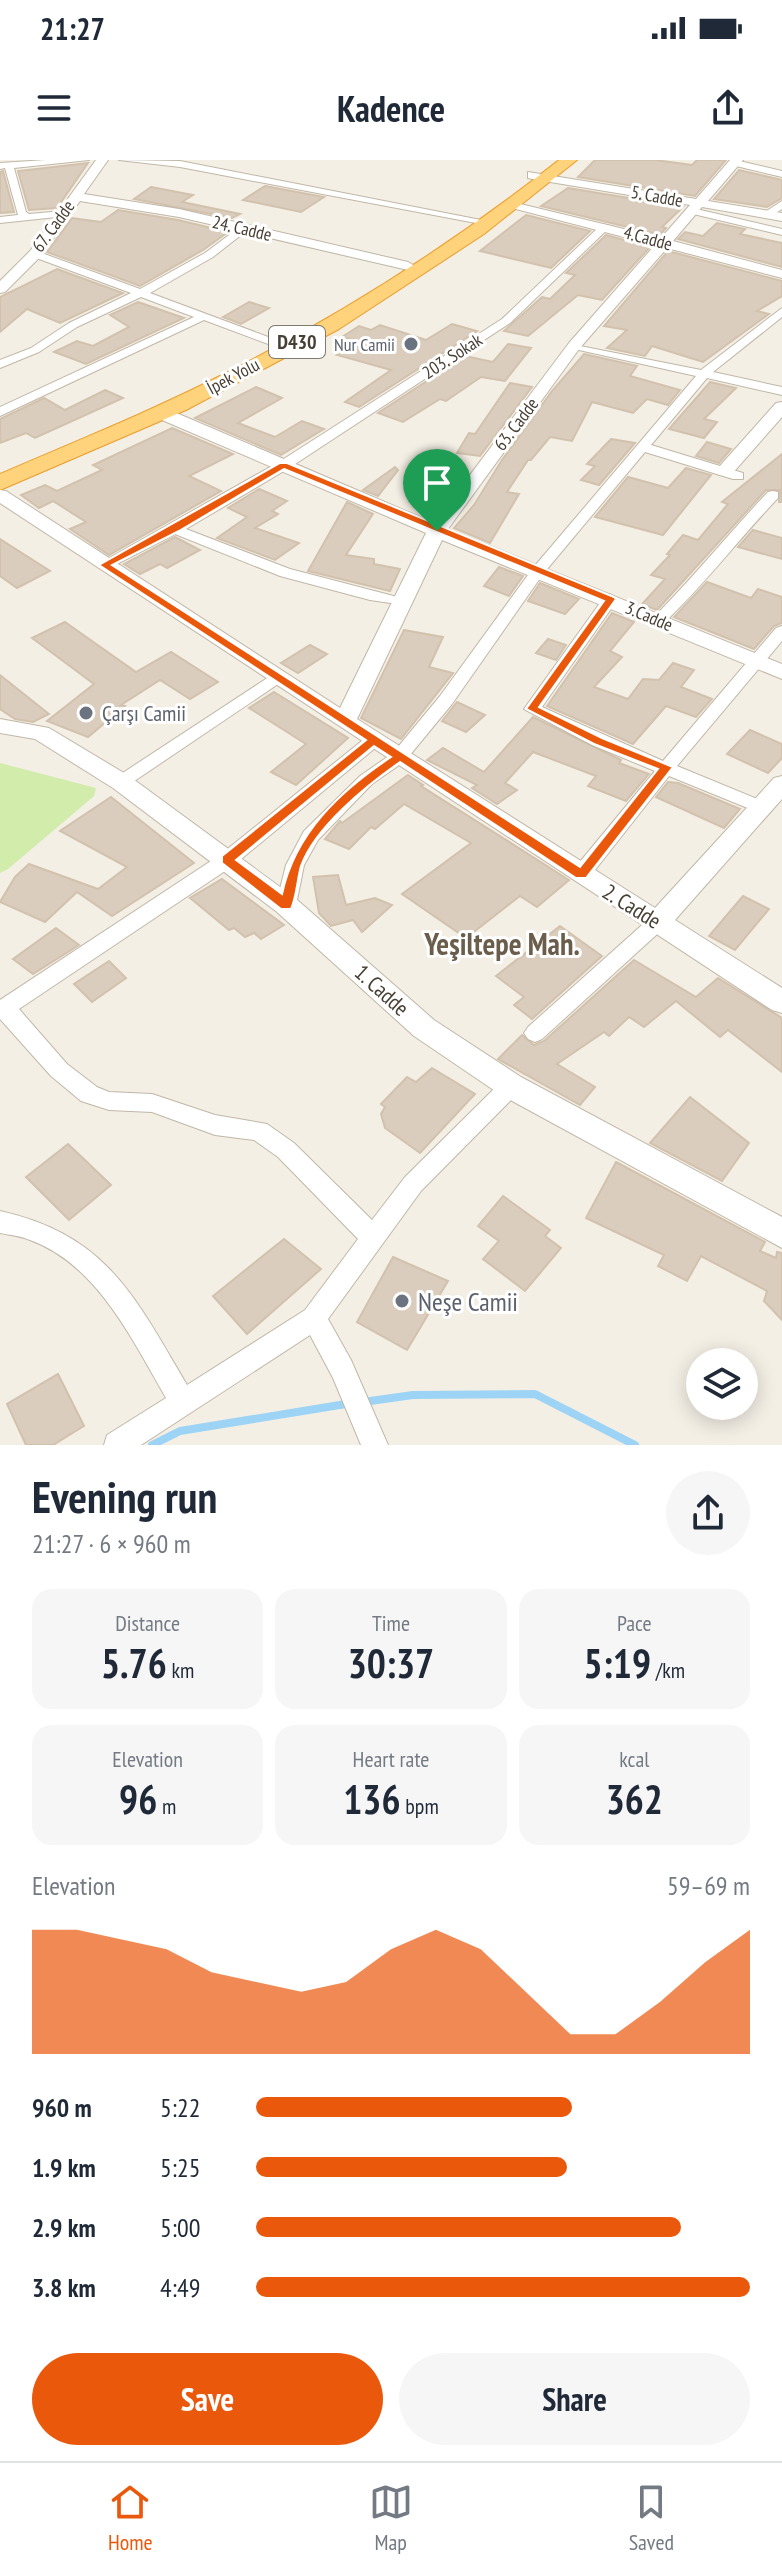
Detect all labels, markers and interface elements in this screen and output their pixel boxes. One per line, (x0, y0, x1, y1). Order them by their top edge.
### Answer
text: 21:27 (40, 9, 105, 48)
text: Kadence (337, 85, 445, 132)
icon: menu (32, 86, 76, 130)
icon: share (706, 86, 750, 130)
street label: 5. Cadde (629, 180, 685, 212)
street label: 67. Cadde (26, 196, 80, 256)
street label: 24. Cadde (210, 210, 274, 246)
street label: 4.Cadde (621, 220, 675, 256)
road number: D430 (269, 326, 325, 358)
street label: 203. Sokak (418, 328, 486, 384)
place label: Nur Camii (334, 333, 395, 356)
marker: Nur Camii (402, 335, 420, 353)
street label: İpek Yolu (203, 353, 263, 399)
street label: 63. Cadde (489, 393, 543, 455)
pin (403, 449, 471, 531)
icon: arrive (415, 461, 459, 505)
street label: 3.Cadde (622, 596, 676, 636)
place label: Çarşı Camii (102, 699, 186, 727)
marker: Çarşı Camii (77, 704, 95, 722)
street label: 2. Cadde (598, 877, 666, 935)
district label: Yeşiltepe Mah. (423, 924, 580, 963)
street label: 1. Cadde (349, 958, 415, 1022)
place label: Neşe Camii (418, 1285, 518, 1318)
marker: Neşe Camii (393, 1292, 411, 1310)
map controls (686, 1348, 758, 1420)
button: layers (686, 1348, 758, 1420)
text: Evening run (32, 1468, 217, 1525)
button: share (666, 1471, 750, 1555)
text: 21:27 · 6 × 960 m (32, 1527, 191, 1560)
text: Distance (115, 1609, 180, 1637)
text: Time (372, 1609, 410, 1637)
text: Pace (617, 1609, 652, 1637)
text: 5.76 (101, 1637, 167, 1689)
text: 30:37 (348, 1637, 434, 1689)
text: 5:19 (584, 1637, 651, 1689)
text: km (167, 1656, 194, 1684)
text: /km (651, 1656, 685, 1684)
text: Elevation (112, 1745, 183, 1773)
text: Heart rate (353, 1745, 429, 1773)
text: kcal (619, 1745, 649, 1773)
text: 96 (119, 1773, 157, 1825)
text: 136 (343, 1773, 401, 1825)
text: 362 (606, 1773, 663, 1825)
text: m (157, 1792, 176, 1820)
text: bpm (401, 1792, 439, 1820)
text: Elevation (32, 1869, 115, 1902)
text: 59–69 m (667, 1869, 750, 1902)
text: 960 m (32, 2091, 92, 2124)
text: 5:22 (160, 2091, 200, 2124)
text: 1.9 km (32, 2151, 96, 2184)
text: 5:25 (160, 2151, 200, 2184)
text: 2.9 km (32, 2211, 96, 2244)
text: 5:00 (160, 2211, 200, 2244)
text: 3.8 km (32, 2271, 96, 2304)
text: 4:49 (160, 2271, 200, 2304)
button: Save (32, 2353, 383, 2445)
button: Share (399, 2353, 750, 2445)
tab: Home (108, 2480, 153, 2556)
tab: Map (369, 2480, 413, 2556)
tab: Saved (629, 2480, 674, 2556)

